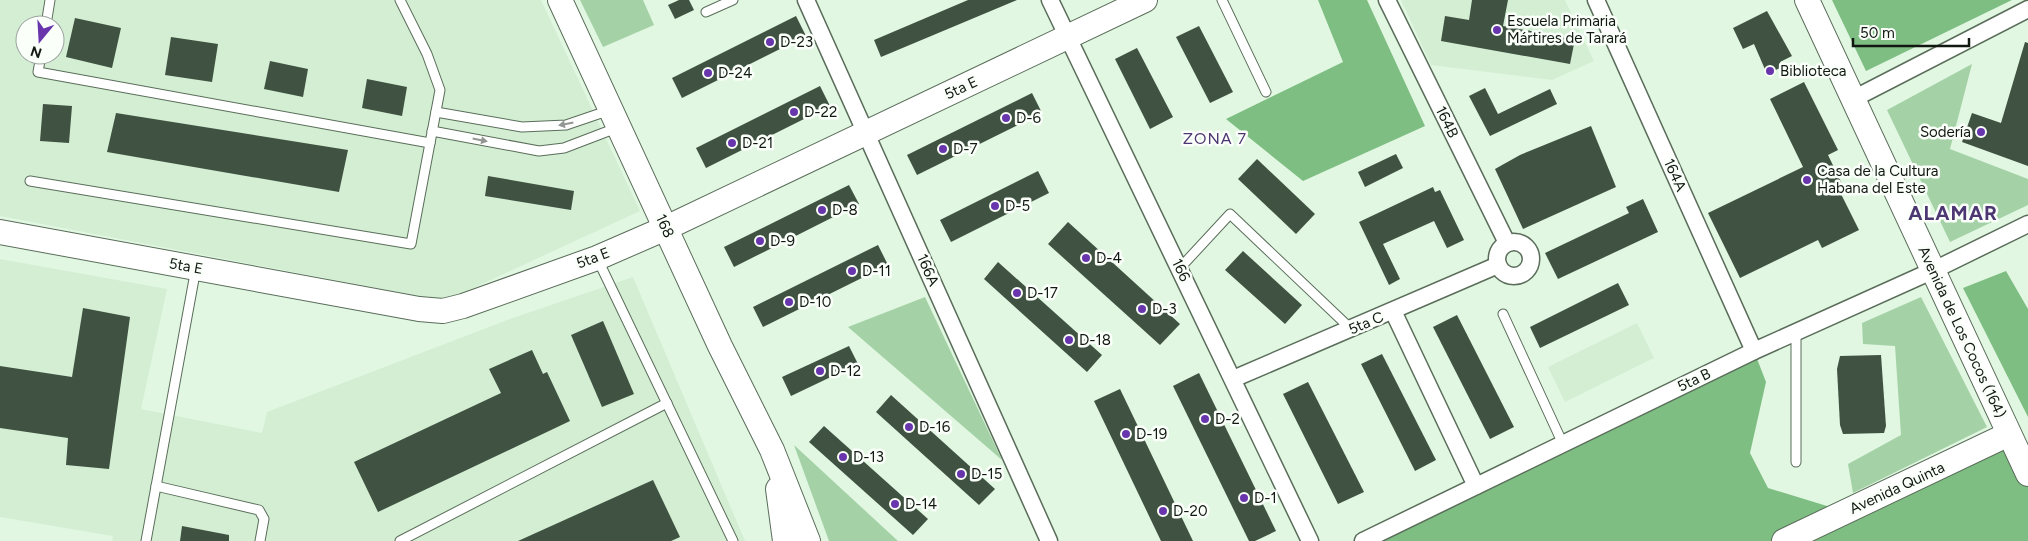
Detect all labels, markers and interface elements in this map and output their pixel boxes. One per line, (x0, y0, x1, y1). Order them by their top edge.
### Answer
place label: Escuela Primaria Mártires de Tarará (1507, 12, 1627, 47)
north arrow (15, 15, 65, 65)
scale bar (1853, 15, 1969, 47)
marker: Escuela Primaria Mártires de Tarará (1491, 24, 1503, 36)
text: 50 m (1860, 24, 1895, 42)
place label: D-23 (780, 33, 813, 51)
marker: D-23 (764, 36, 776, 48)
text: N (28, 42, 44, 62)
place label: Biblioteca (1780, 62, 1847, 80)
place label: D-24 (718, 64, 752, 82)
marker: Biblioteca (1764, 65, 1776, 77)
marker: D-24 (702, 67, 714, 79)
street label: 5ta E (942, 73, 980, 103)
place label: D-22 (804, 103, 837, 121)
street label: 164B (1432, 103, 1462, 141)
marker: D-22 (788, 106, 800, 118)
place label: D-6 (1016, 109, 1042, 127)
marker: D-6 (1000, 112, 1012, 124)
one-way arrow (558, 121, 574, 129)
place label: Sodería (1920, 123, 1971, 141)
marker: Sodería (1975, 126, 1987, 138)
district label: ZONA 7 (1183, 129, 1247, 148)
place label: D-21 (742, 134, 773, 152)
one-way arrow (473, 137, 489, 145)
marker: D-21 (726, 137, 738, 149)
place label: D-7 (953, 140, 978, 158)
marker: D-7 (937, 143, 949, 155)
street label: 164A (1660, 156, 1690, 194)
place label: Casa de la Cultura Habana del Este (1817, 162, 1938, 197)
marker: Casa de la Cultura Habana del Este (1801, 174, 1813, 186)
place label: D-5 (1005, 197, 1030, 215)
marker: D-5 (989, 200, 1001, 212)
place label: D-8 (832, 201, 858, 219)
district label: ALAMAR (1908, 201, 1998, 225)
marker: D-8 (816, 204, 828, 216)
street label: 168 (652, 211, 678, 241)
place label: D-9 (770, 232, 795, 250)
marker: D-9 (754, 235, 766, 247)
street label: 5ta E (574, 243, 612, 273)
street label: Avenida de Los Cocos (164) (1914, 243, 2010, 421)
place label: D-4 (1096, 249, 1122, 267)
street label: 166A (913, 251, 943, 289)
marker: D-4 (1080, 252, 1092, 264)
street label: 5ta E (167, 254, 205, 278)
street label: 166 (1168, 256, 1194, 285)
place label: D-11 (862, 262, 891, 280)
marker: D-11 (846, 265, 858, 277)
place label: D-17 (1027, 284, 1058, 302)
marker: D-17 (1011, 287, 1023, 299)
place label: D-10 (799, 293, 831, 311)
marker: D-10 (783, 296, 795, 308)
place label: D-3 (1152, 300, 1177, 318)
marker: D-3 (1136, 303, 1148, 315)
street label: 5ta C (1346, 308, 1386, 338)
place label: D-18 (1079, 331, 1111, 349)
marker: D-18 (1063, 334, 1075, 346)
place label: D-12 (830, 362, 861, 380)
street label: 5ta B (1674, 364, 1714, 396)
marker: D-12 (814, 365, 826, 377)
place label: D-2 (1215, 410, 1240, 428)
marker: D-2 (1199, 413, 1211, 425)
place label: D-16 (919, 418, 951, 436)
marker: D-16 (903, 421, 915, 433)
place label: D-19 (1136, 425, 1167, 443)
marker: D-19 (1120, 428, 1132, 440)
place label: D-13 (853, 448, 884, 466)
marker: D-13 (837, 451, 849, 463)
street label: Avenida Quinta (1847, 458, 1947, 518)
place label: D-15 (971, 465, 1002, 483)
marker: D-15 (955, 468, 967, 480)
place label: D-1 (1254, 489, 1277, 507)
marker: D-1 (1238, 492, 1250, 504)
place label: D-14 (905, 495, 937, 513)
marker: D-14 (889, 498, 901, 510)
place label: D-20 (1173, 502, 1208, 520)
marker: D-20 (1157, 505, 1169, 517)

